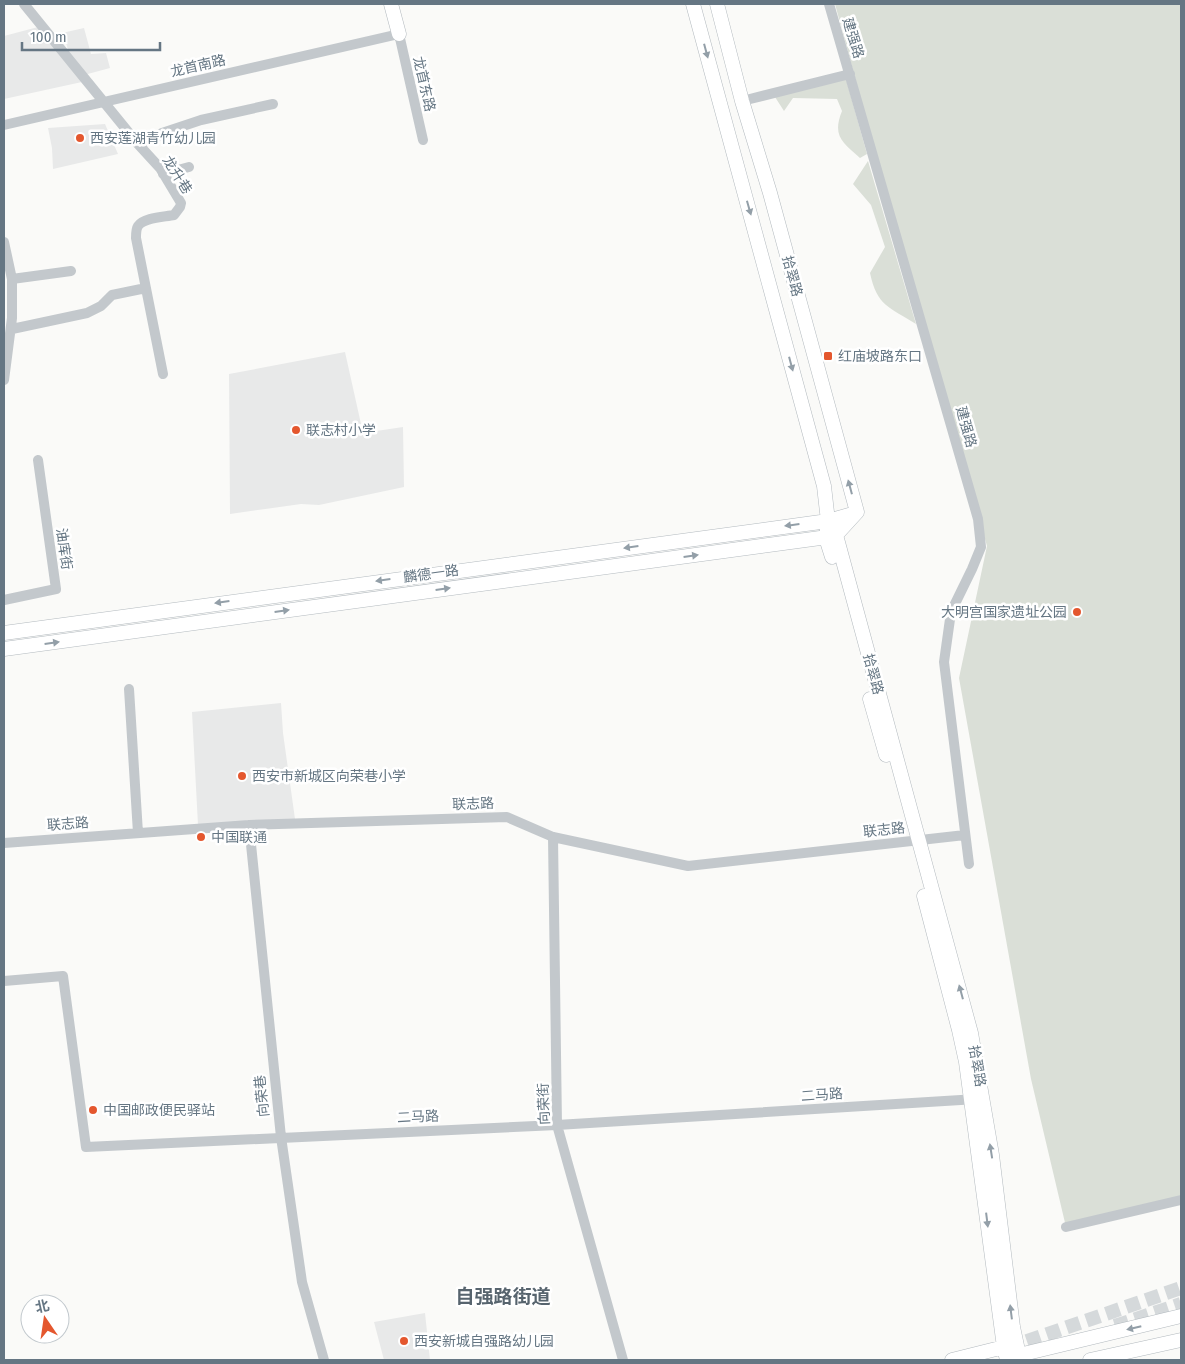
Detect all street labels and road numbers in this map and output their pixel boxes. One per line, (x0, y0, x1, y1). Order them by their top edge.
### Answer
street label: 建强路 (839, 15, 867, 61)
street label: 龙首南路 (169, 51, 227, 81)
street label: 龙首东路 (409, 55, 439, 113)
street label: 龙升巷 (159, 153, 195, 197)
street label: 拾翠路 (778, 254, 806, 298)
street label: 建强路 (952, 404, 980, 450)
street label: 油库街 (53, 527, 75, 571)
street label: 麟德一路 (402, 562, 460, 586)
street label: 拾翠路 (859, 652, 887, 696)
street label: 联志路 (452, 795, 494, 813)
street label: 联志路 (46, 814, 90, 834)
street label: 联志路 (862, 819, 906, 841)
street label: 拾翠路 (965, 1044, 989, 1088)
street label: 向荣巷 (251, 1074, 273, 1118)
street label: 向荣街 (535, 1083, 553, 1125)
street label: 二马路 (800, 1085, 844, 1105)
street label: 二马路 (397, 1107, 439, 1127)

